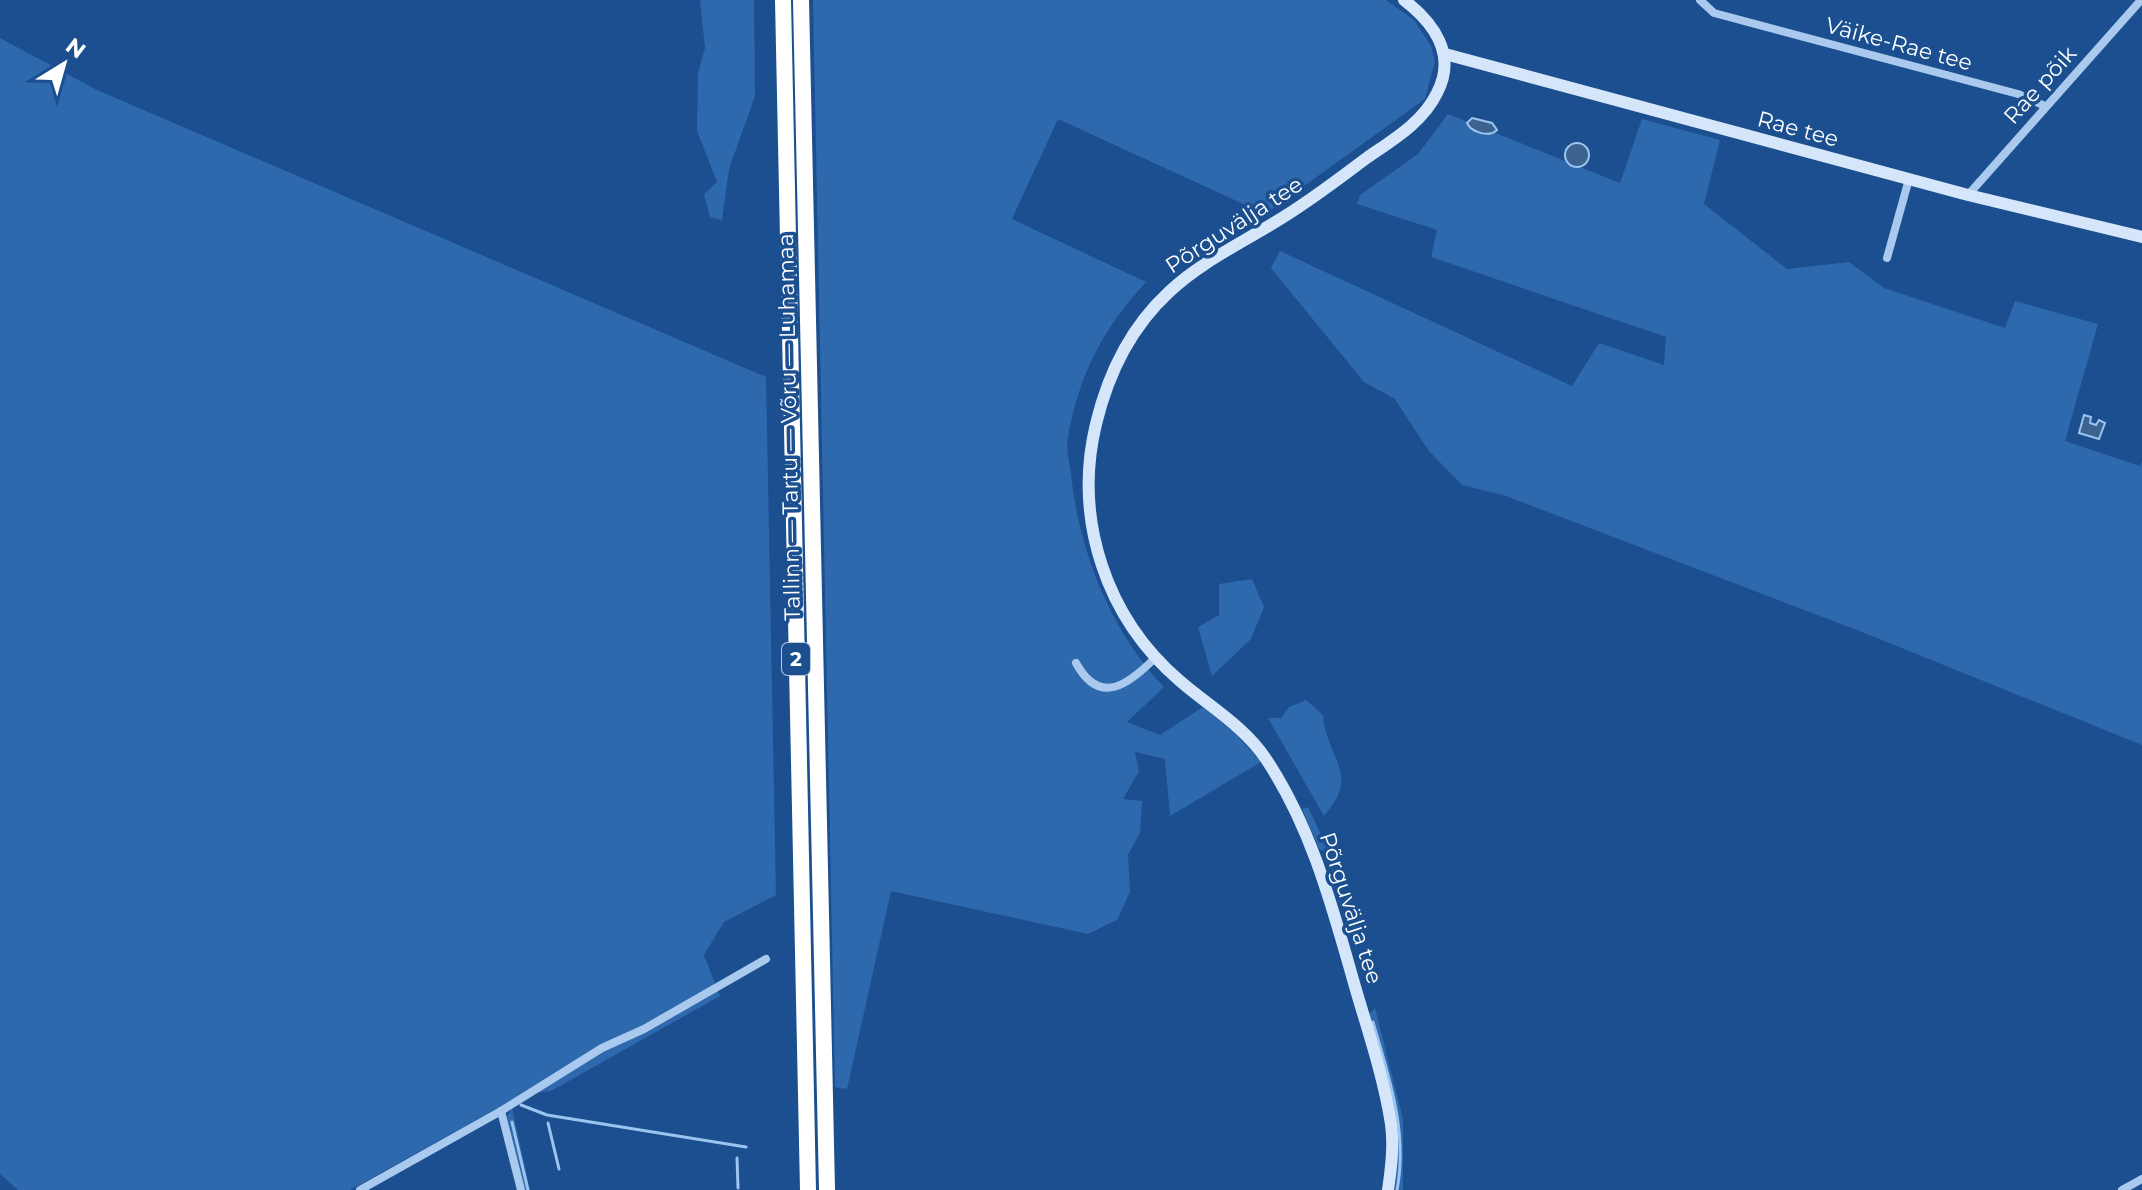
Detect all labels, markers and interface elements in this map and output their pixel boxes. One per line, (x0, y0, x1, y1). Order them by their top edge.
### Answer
street label: Väike-Rae tee (1823, 11, 1975, 77)
north arrow (24, 24, 104, 104)
text: N (61, 32, 91, 65)
street label: Rae põik (1998, 40, 2083, 130)
street label: Rae tee (1754, 105, 1842, 153)
street label: Põrguvälja tee (1160, 171, 1308, 279)
street label: Tallinn — Tartu — Võru — Luhamaa (772, 233, 806, 621)
road number: 2 (782, 643, 810, 675)
street label: Põrguvälja tee (1314, 829, 1388, 987)

